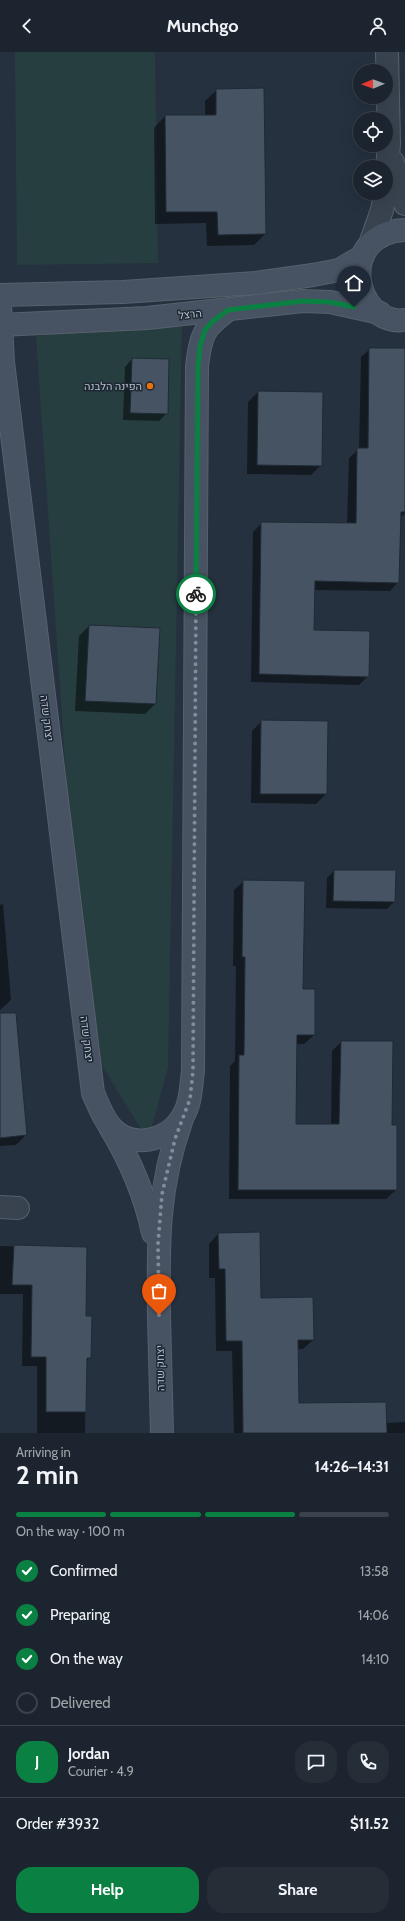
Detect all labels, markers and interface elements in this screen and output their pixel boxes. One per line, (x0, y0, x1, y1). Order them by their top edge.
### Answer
icon: back (16, 15, 38, 37)
text: Munchgo (167, 15, 238, 37)
icon: person (367, 15, 389, 37)
north arrow (353, 64, 393, 104)
map controls (353, 64, 393, 200)
button: locate (353, 112, 393, 152)
button: layers (353, 160, 393, 200)
pin (337, 266, 371, 307)
icon: home (343, 272, 365, 294)
street label: הרצל (178, 306, 202, 322)
place label: הפינה הלבנה (84, 379, 142, 393)
marker: הפינה הלבנה (145, 381, 155, 391)
courier (176, 574, 216, 614)
icon: bike (185, 583, 207, 605)
street label: יצחק שדה (37, 694, 57, 742)
street label: יצחק שדה (77, 1015, 97, 1063)
pin (142, 1274, 176, 1315)
icon: bag (148, 1280, 170, 1302)
street label: יצחק שדה (153, 1345, 167, 1391)
text: Arriving in (16, 1444, 71, 1460)
text: 14:26–14:31 (315, 1458, 389, 1476)
text: 2 min (16, 1459, 79, 1491)
text: On the way · 100 m (16, 1523, 125, 1539)
icon: check (16, 1560, 38, 1582)
text: Confirmed (50, 1562, 118, 1580)
text: 13:58 (360, 1563, 389, 1579)
icon: check (16, 1604, 38, 1626)
text: Preparing (50, 1606, 110, 1624)
text: 14:06 (358, 1607, 389, 1623)
icon: check (16, 1648, 38, 1670)
text: On the way (50, 1650, 123, 1668)
text: 14:10 (361, 1651, 389, 1667)
text: Delivered (50, 1694, 111, 1712)
button: chat (295, 1741, 337, 1783)
button: phone (347, 1741, 389, 1783)
text: Jordan (68, 1745, 110, 1763)
text: J (35, 1753, 39, 1771)
text: Courier · 4.9 (68, 1763, 134, 1779)
text: Order #3932 (16, 1815, 99, 1833)
text: $11.52 (350, 1815, 389, 1833)
button: Help (16, 1867, 199, 1913)
button: Share (207, 1867, 389, 1913)

